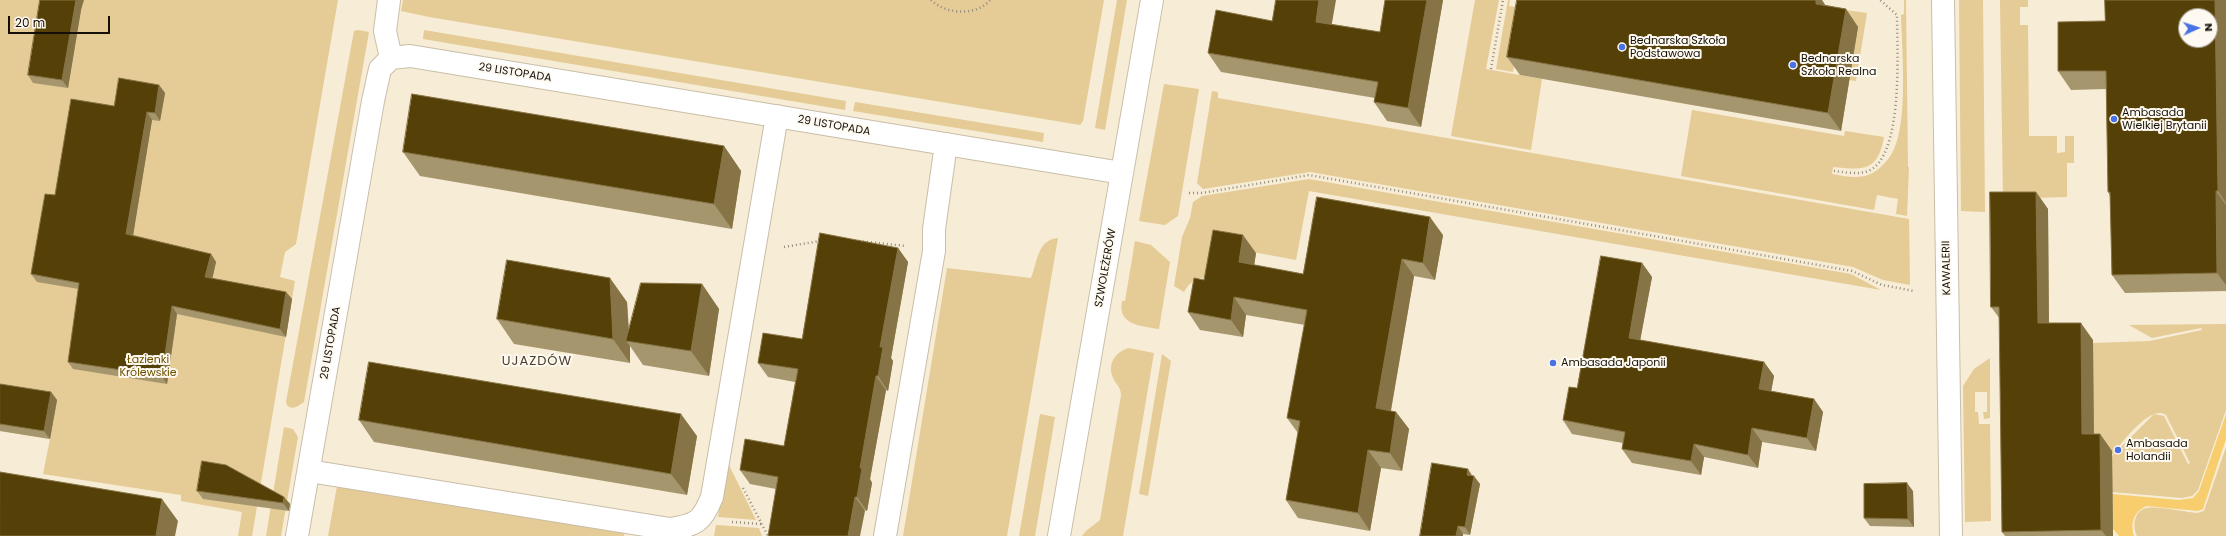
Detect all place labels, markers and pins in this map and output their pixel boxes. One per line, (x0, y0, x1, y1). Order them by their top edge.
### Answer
place label: Bednarska Szkoła Podstawowa (1630, 34, 1726, 60)
marker: Bednarska Szkoła Podstawowa (1617, 42, 1627, 52)
place label: Bednarska Szkoła Realna (1801, 52, 1876, 78)
marker: Bednarska Szkoła Realna (1788, 60, 1798, 70)
place label: Ambasada Wielkiej Brytanii (2122, 106, 2207, 132)
marker: Ambasada Wielkiej Brytanii (2109, 114, 2119, 124)
place label: Ambasada Japonii (1561, 356, 1666, 370)
marker: Ambasada Japonii (1548, 358, 1558, 368)
place label: Ambasada Holandii (2126, 437, 2188, 463)
marker: Ambasada Holandii (2113, 445, 2123, 455)

